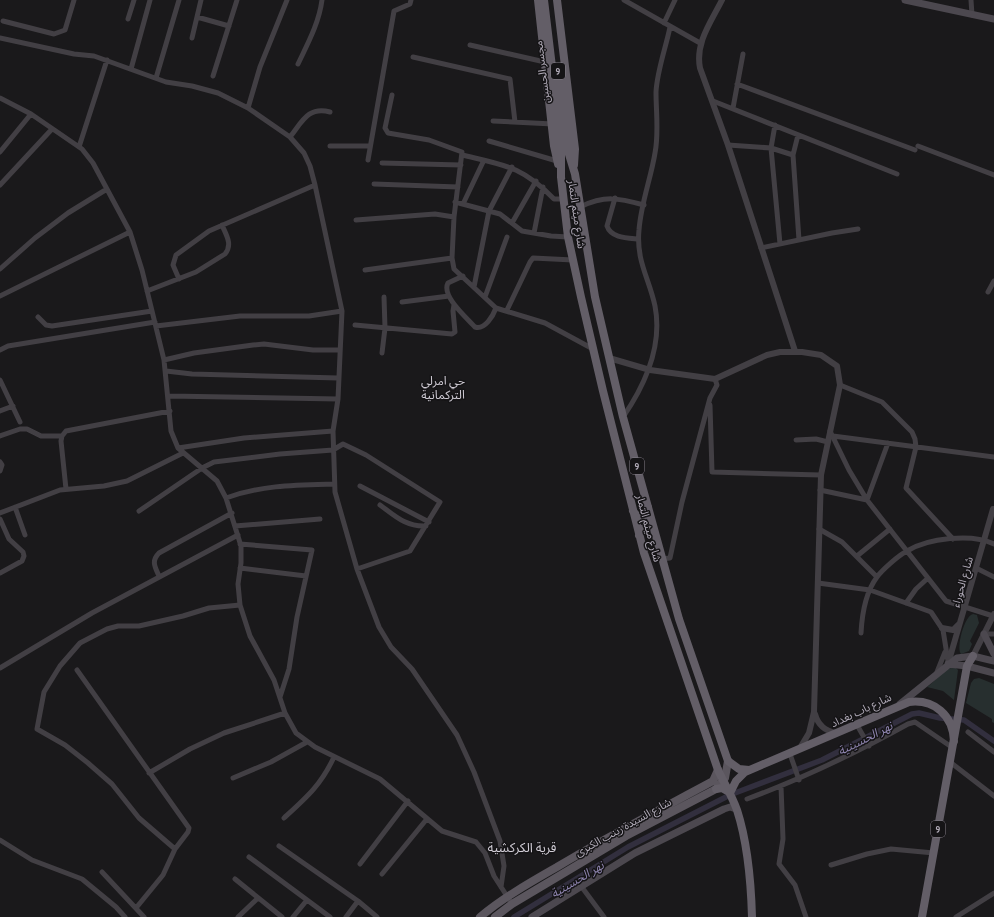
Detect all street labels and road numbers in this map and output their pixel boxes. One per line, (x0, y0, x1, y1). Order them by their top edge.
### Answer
street label: مجسر الحسين (531, 40, 553, 104)
road number: 9 (551, 63, 565, 79)
street label: شارع ميثم التمار (563, 178, 589, 250)
road number: 9 (630, 458, 644, 474)
street label: شارع ميثم التمار (631, 492, 665, 564)
street label: شارع الحوراء (948, 555, 977, 609)
street label: شارع باب بغداد (828, 690, 894, 731)
street label: شارع السيدة زينب الكبرى (572, 795, 674, 860)
road number: 9 (931, 821, 945, 837)

